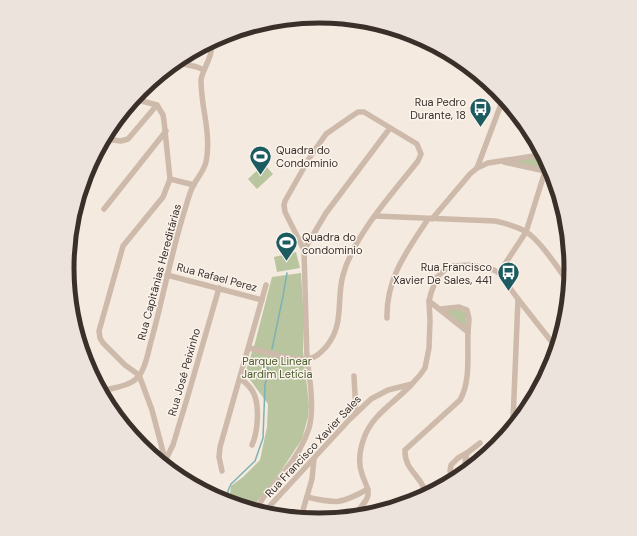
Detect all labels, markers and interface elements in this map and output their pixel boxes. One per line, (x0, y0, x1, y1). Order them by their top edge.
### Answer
place label: Rua Pedro Durante, 18 (410, 95, 466, 122)
bus stop icon: Rua Pedro Durante, 18 (468, 95, 494, 128)
sports icon: Quadra do Condominio (247, 143, 273, 176)
place label: Quadra do Condominio (276, 143, 338, 170)
street label: Rua Capitânias Hereditárias (134, 202, 184, 342)
sports icon: Quadra do condominio (274, 230, 300, 263)
place label: Quadra do condominio (302, 230, 362, 257)
street label: Rua Rafael Perez (175, 260, 259, 294)
place label: Rua Francisco Xavier De Sales, 441 (393, 260, 492, 287)
bus stop icon: Rua Francisco Xavier De Sales, 441 (495, 260, 521, 293)
street label: Rua José Peixinho (165, 326, 203, 418)
park label: Parque Linear Jardim Letícia (242, 354, 312, 381)
street label: Rua Francisco Xavier Sales (262, 392, 364, 500)

